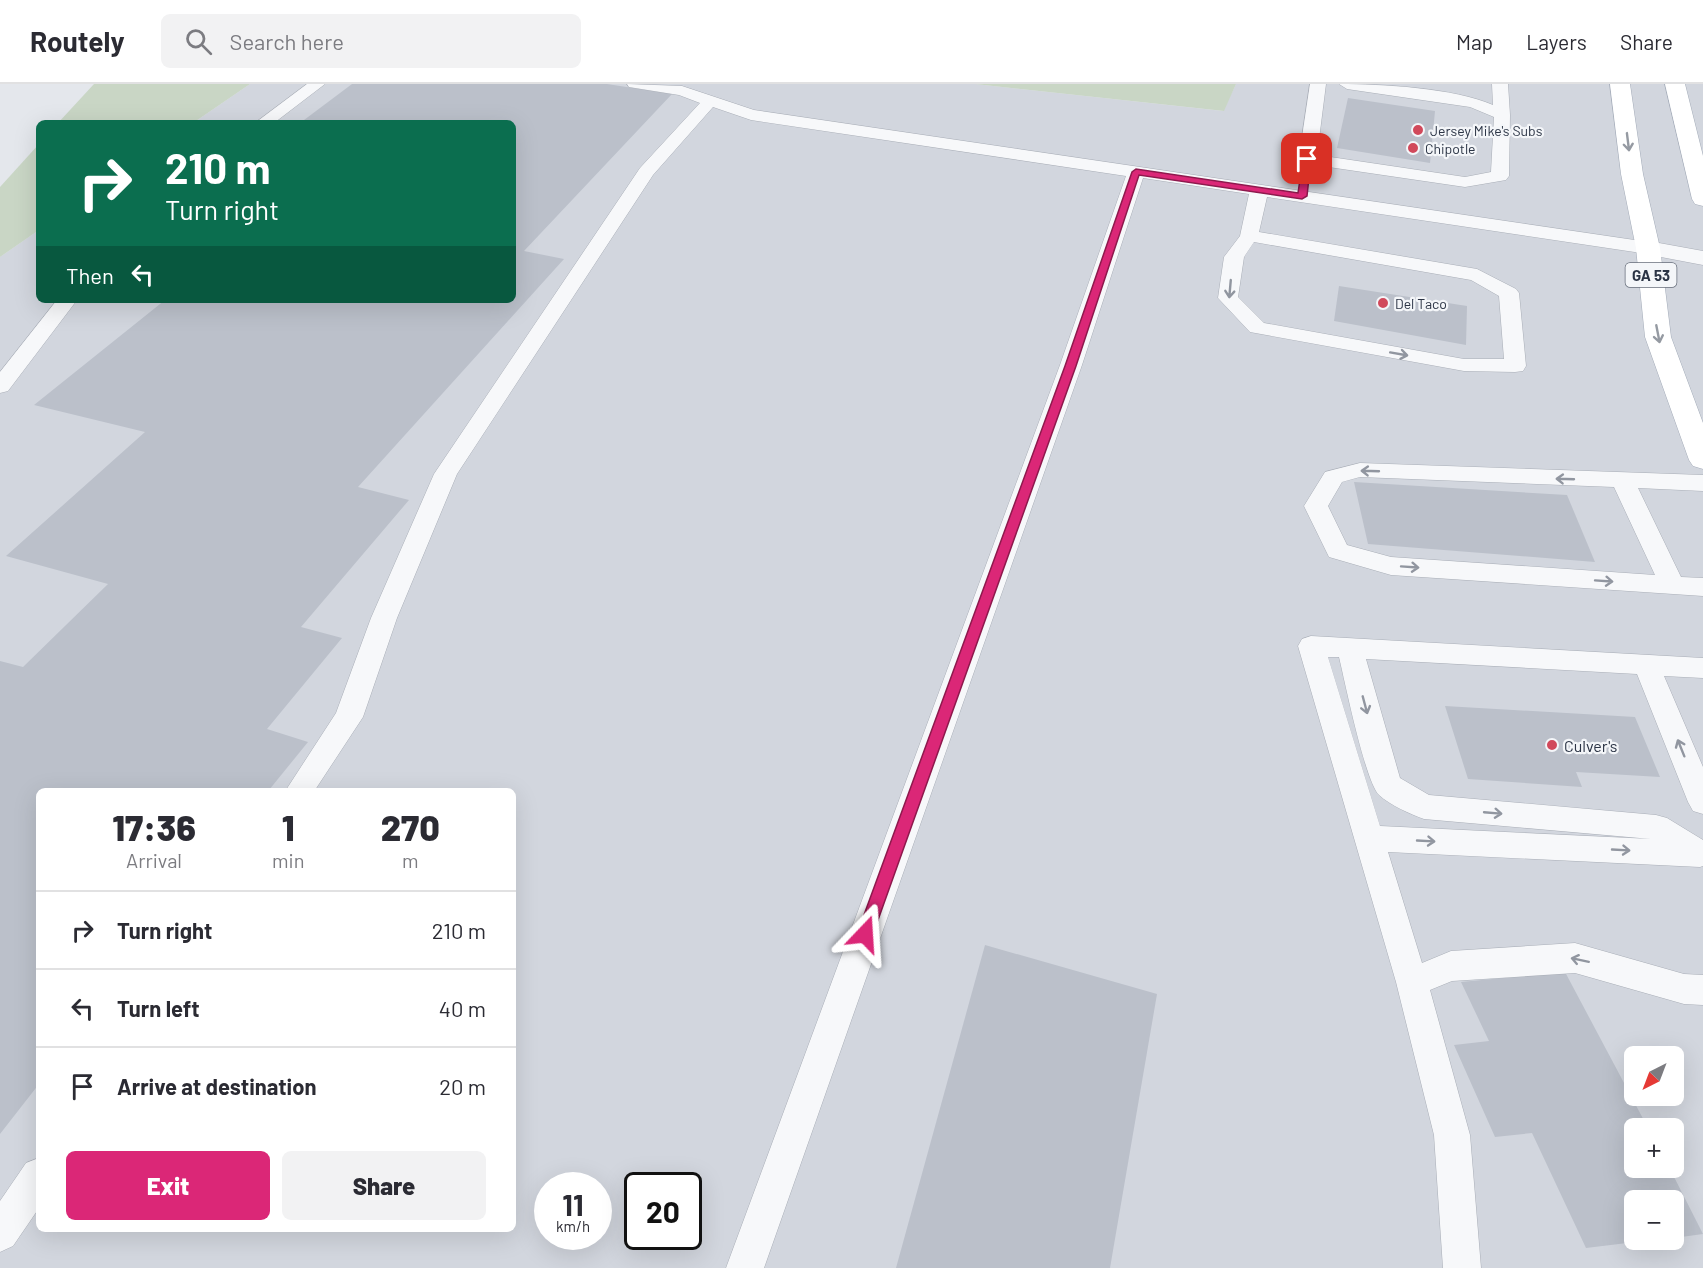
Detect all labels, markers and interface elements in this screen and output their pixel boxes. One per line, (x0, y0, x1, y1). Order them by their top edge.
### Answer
search box (161, 14, 581, 68)
text: Routely (30, 24, 125, 58)
icon: search (182, 25, 215, 58)
text: Search here (230, 28, 344, 54)
text: Map (1456, 29, 1493, 54)
text: Layers (1526, 29, 1587, 54)
text: Share (1620, 29, 1673, 54)
place label: Jersey Mike's Subs (1430, 122, 1543, 139)
marker: Jersey Mike's Subs (1411, 123, 1425, 137)
one-way arrow (1622, 132, 1633, 151)
pin (1281, 133, 1332, 184)
place label: Chipotle (1425, 140, 1476, 157)
marker: Chipotle (1406, 141, 1420, 155)
text: 210 m (165, 142, 271, 192)
icon: arrive (1290, 142, 1323, 175)
icon: right (66, 144, 144, 222)
text: Turn right (165, 193, 279, 225)
icon: left (126, 258, 159, 291)
text: Then (66, 262, 114, 288)
road number: GA 53 (1626, 263, 1676, 287)
one-way arrow (1225, 279, 1236, 299)
place label: Del Taco (1395, 295, 1447, 312)
marker: Del Taco (1376, 296, 1390, 310)
one-way arrow (1653, 324, 1664, 343)
one-way arrow (1389, 349, 1409, 360)
one-way arrow (1360, 465, 1380, 476)
one-way arrow (1555, 473, 1575, 485)
one-way arrow (1399, 562, 1419, 573)
one-way arrow (1594, 575, 1614, 586)
one-way arrow (1359, 696, 1371, 715)
place label: Culver's (1564, 736, 1618, 755)
marker: Culver's (1545, 738, 1559, 752)
one-way arrow (1675, 739, 1686, 757)
text: 17:36 (112, 805, 196, 848)
text: 1 (282, 805, 295, 848)
text: 270 (381, 805, 440, 848)
one-way arrow (1483, 808, 1503, 819)
one-way arrow (1415, 835, 1435, 846)
one-way arrow (1610, 845, 1630, 856)
text: Arrival (126, 848, 182, 872)
text: min (272, 848, 304, 872)
text: m (402, 848, 418, 872)
position arrow (833, 902, 897, 966)
icon: right (66, 914, 99, 947)
text: Turn right (117, 917, 212, 943)
text: 210 m (432, 917, 486, 943)
one-way arrow (1571, 954, 1590, 966)
icon: left (66, 992, 99, 1025)
text: Turn left (117, 995, 200, 1021)
text: 40 m (439, 995, 486, 1021)
north arrow (1624, 1046, 1684, 1106)
map controls (1624, 1046, 1684, 1250)
icon: arrive (66, 1070, 99, 1103)
text: Arrive at destination (117, 1073, 316, 1099)
text: 20 m (439, 1073, 486, 1099)
button: + (1624, 1118, 1684, 1178)
button: Exit (66, 1151, 270, 1220)
button: Share (282, 1151, 486, 1220)
speed limit sign: 20 (624, 1172, 702, 1250)
text: 11 (562, 1186, 584, 1222)
button: − (1624, 1190, 1684, 1250)
text: km/h (556, 1217, 590, 1235)

